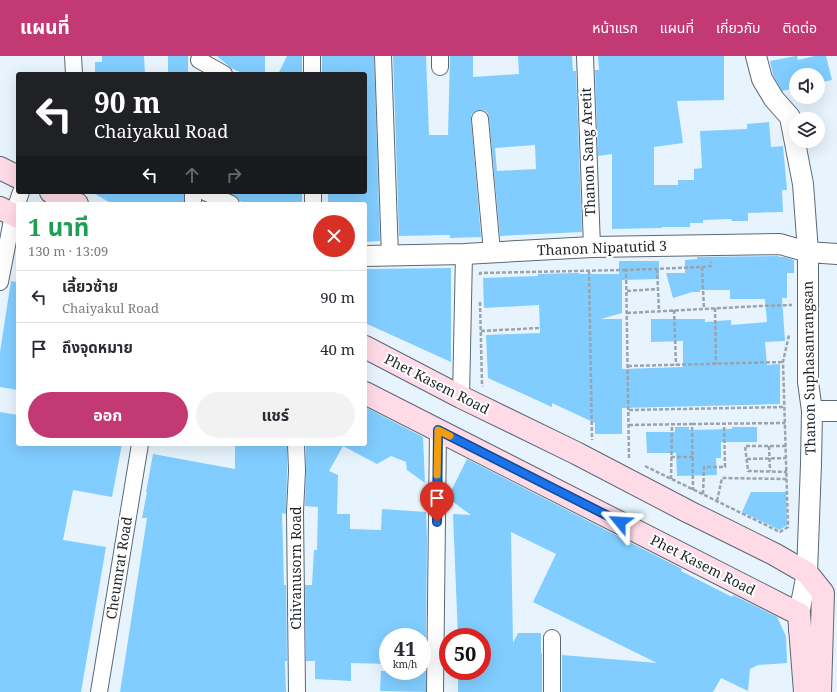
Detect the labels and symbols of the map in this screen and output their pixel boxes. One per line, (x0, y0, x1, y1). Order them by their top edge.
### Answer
street label: Thanon Sang Aretit (576, 87, 599, 217)
street label: Thanon Nipatutid 3 (537, 236, 667, 259)
street label: Thanon Suphasanrangsan (797, 281, 820, 455)
street label: Phet Kasem Road (381, 349, 493, 418)
pin (420, 481, 454, 522)
position arrow (599, 501, 641, 543)
street label: Chivanusorn Road (286, 506, 305, 630)
street label: Cheumrat Road (101, 515, 136, 621)
street label: Phet Kasem Road (647, 530, 759, 599)
speed limit sign: 50 (439, 628, 491, 680)

